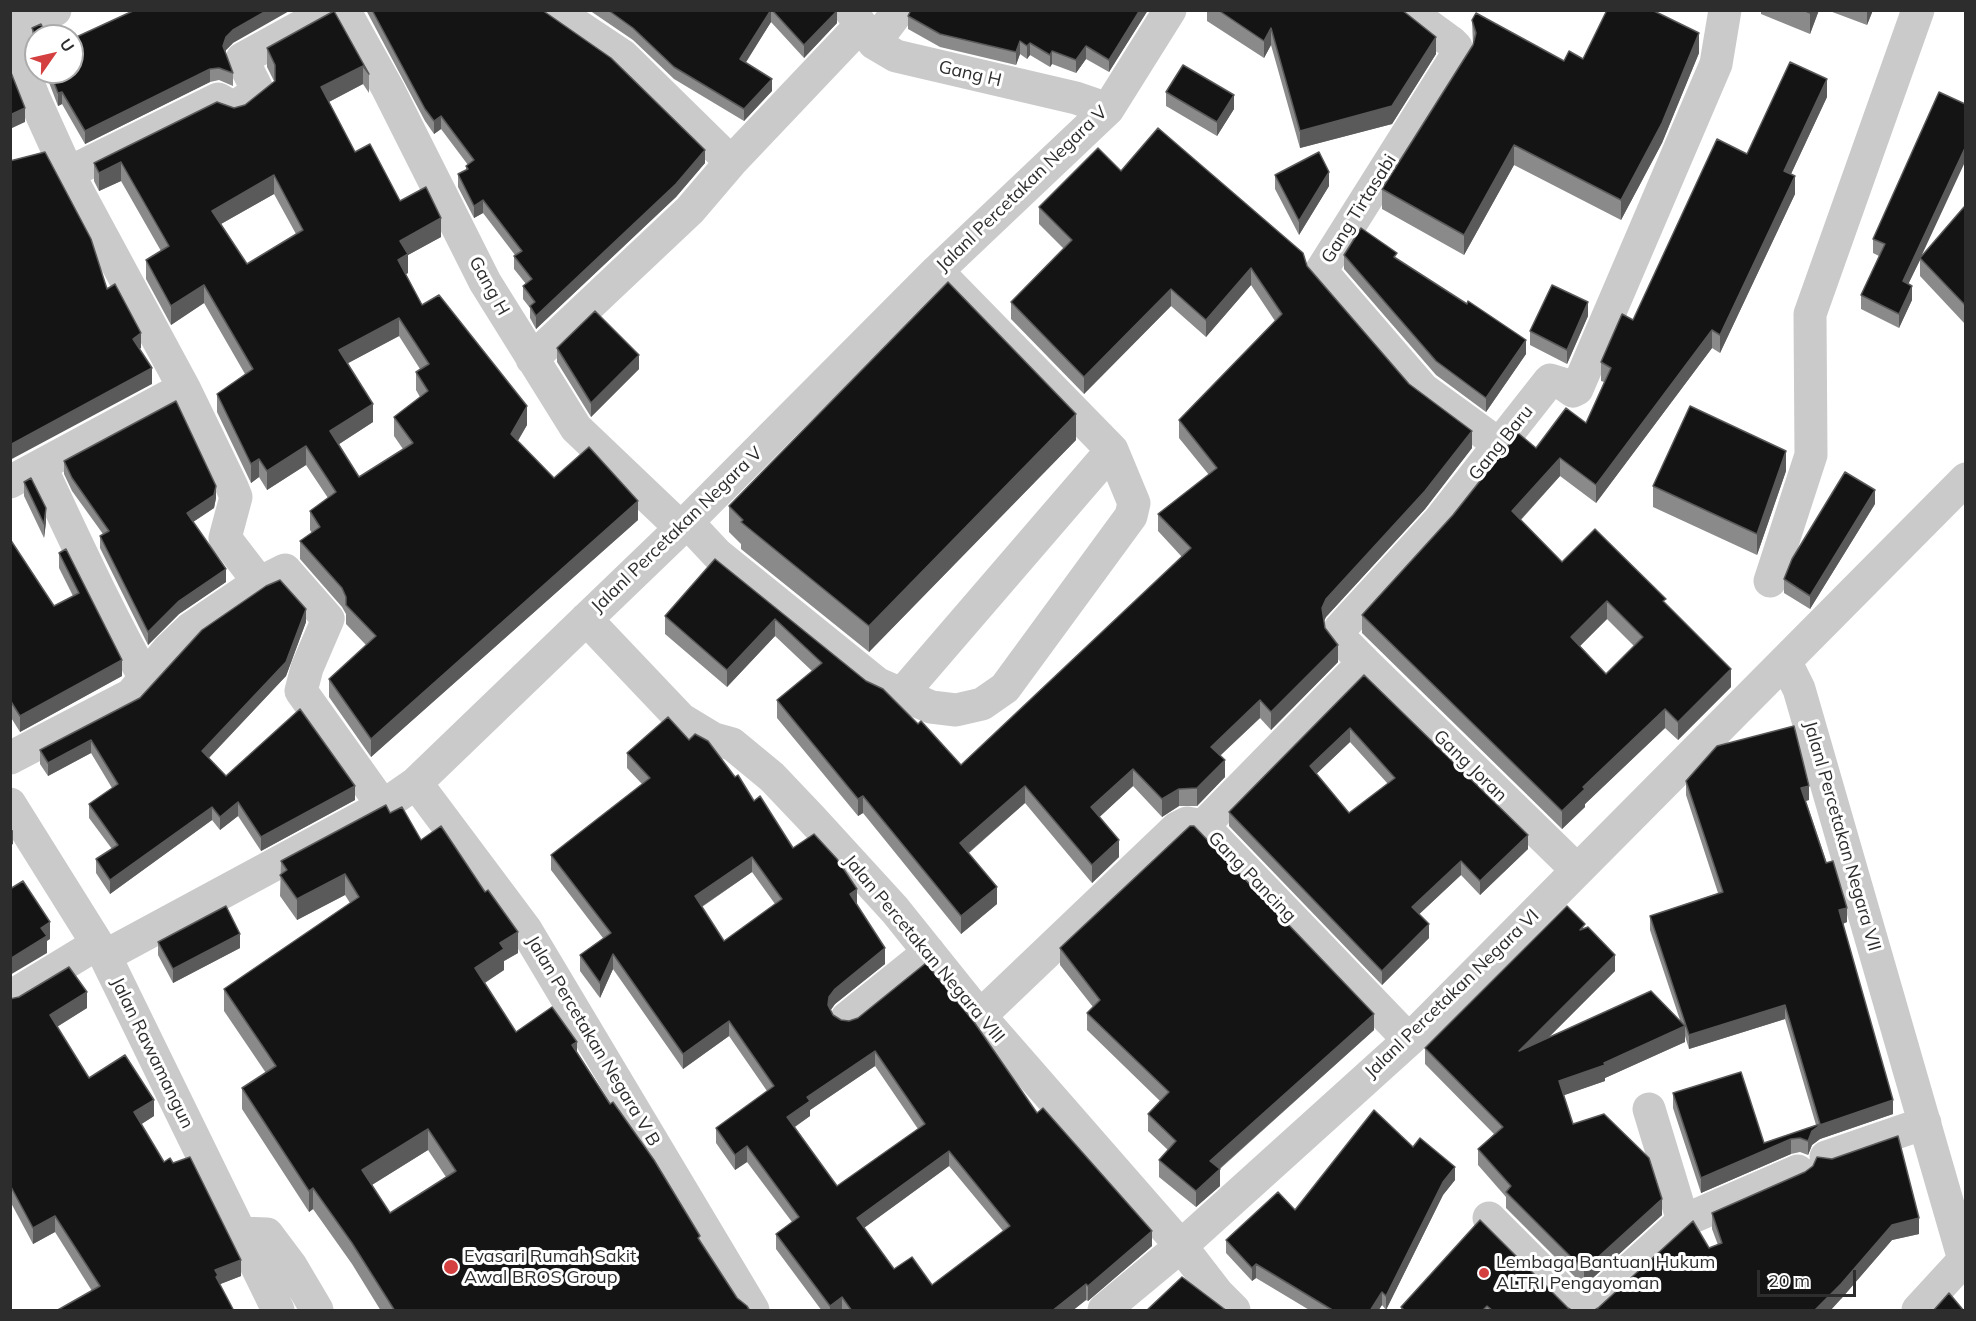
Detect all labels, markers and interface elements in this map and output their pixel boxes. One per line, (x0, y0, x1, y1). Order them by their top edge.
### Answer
north arrow (24, 24, 84, 84)
text: U (56, 35, 79, 56)
street label: Gang H (936, 56, 1004, 92)
street label: Jalanl Percetakan Negara V (932, 102, 1112, 276)
street label: Gang Tirtasabi (1317, 151, 1401, 267)
street label: Gang H (464, 253, 514, 319)
street label: Gang Baru (1464, 401, 1538, 485)
street label: Jalanl Percetakan Negara V (587, 443, 767, 617)
street label: Jalanl Percetakan Negara VII (1799, 718, 1885, 954)
street label: Gang Joran (1429, 726, 1511, 806)
street label: Gang Pancing (1203, 827, 1301, 927)
street label: Jalan Percetakan Negara VIII (839, 851, 1009, 1047)
street label: Jalanl Percetakan Negara VI (1360, 905, 1544, 1083)
street label: Jalan Percetakan Negara V B (521, 932, 665, 1150)
street label: Jalan Rawamangun (106, 974, 198, 1132)
place label: Evasari Rumah Sakit Awal BROS Group (464, 1246, 636, 1288)
place label: Lembaga Bantuan Hukum ALTRI Pengayoman (1496, 1252, 1715, 1294)
marker: Evasari Rumah Sakit Awal BROS Group (442, 1258, 460, 1276)
scale bar (1760, 1258, 1859, 1296)
marker: Lembaga Bantuan Hukum ALTRI Pengayoman (1477, 1266, 1491, 1280)
text: 20 m (1768, 1269, 1810, 1292)

